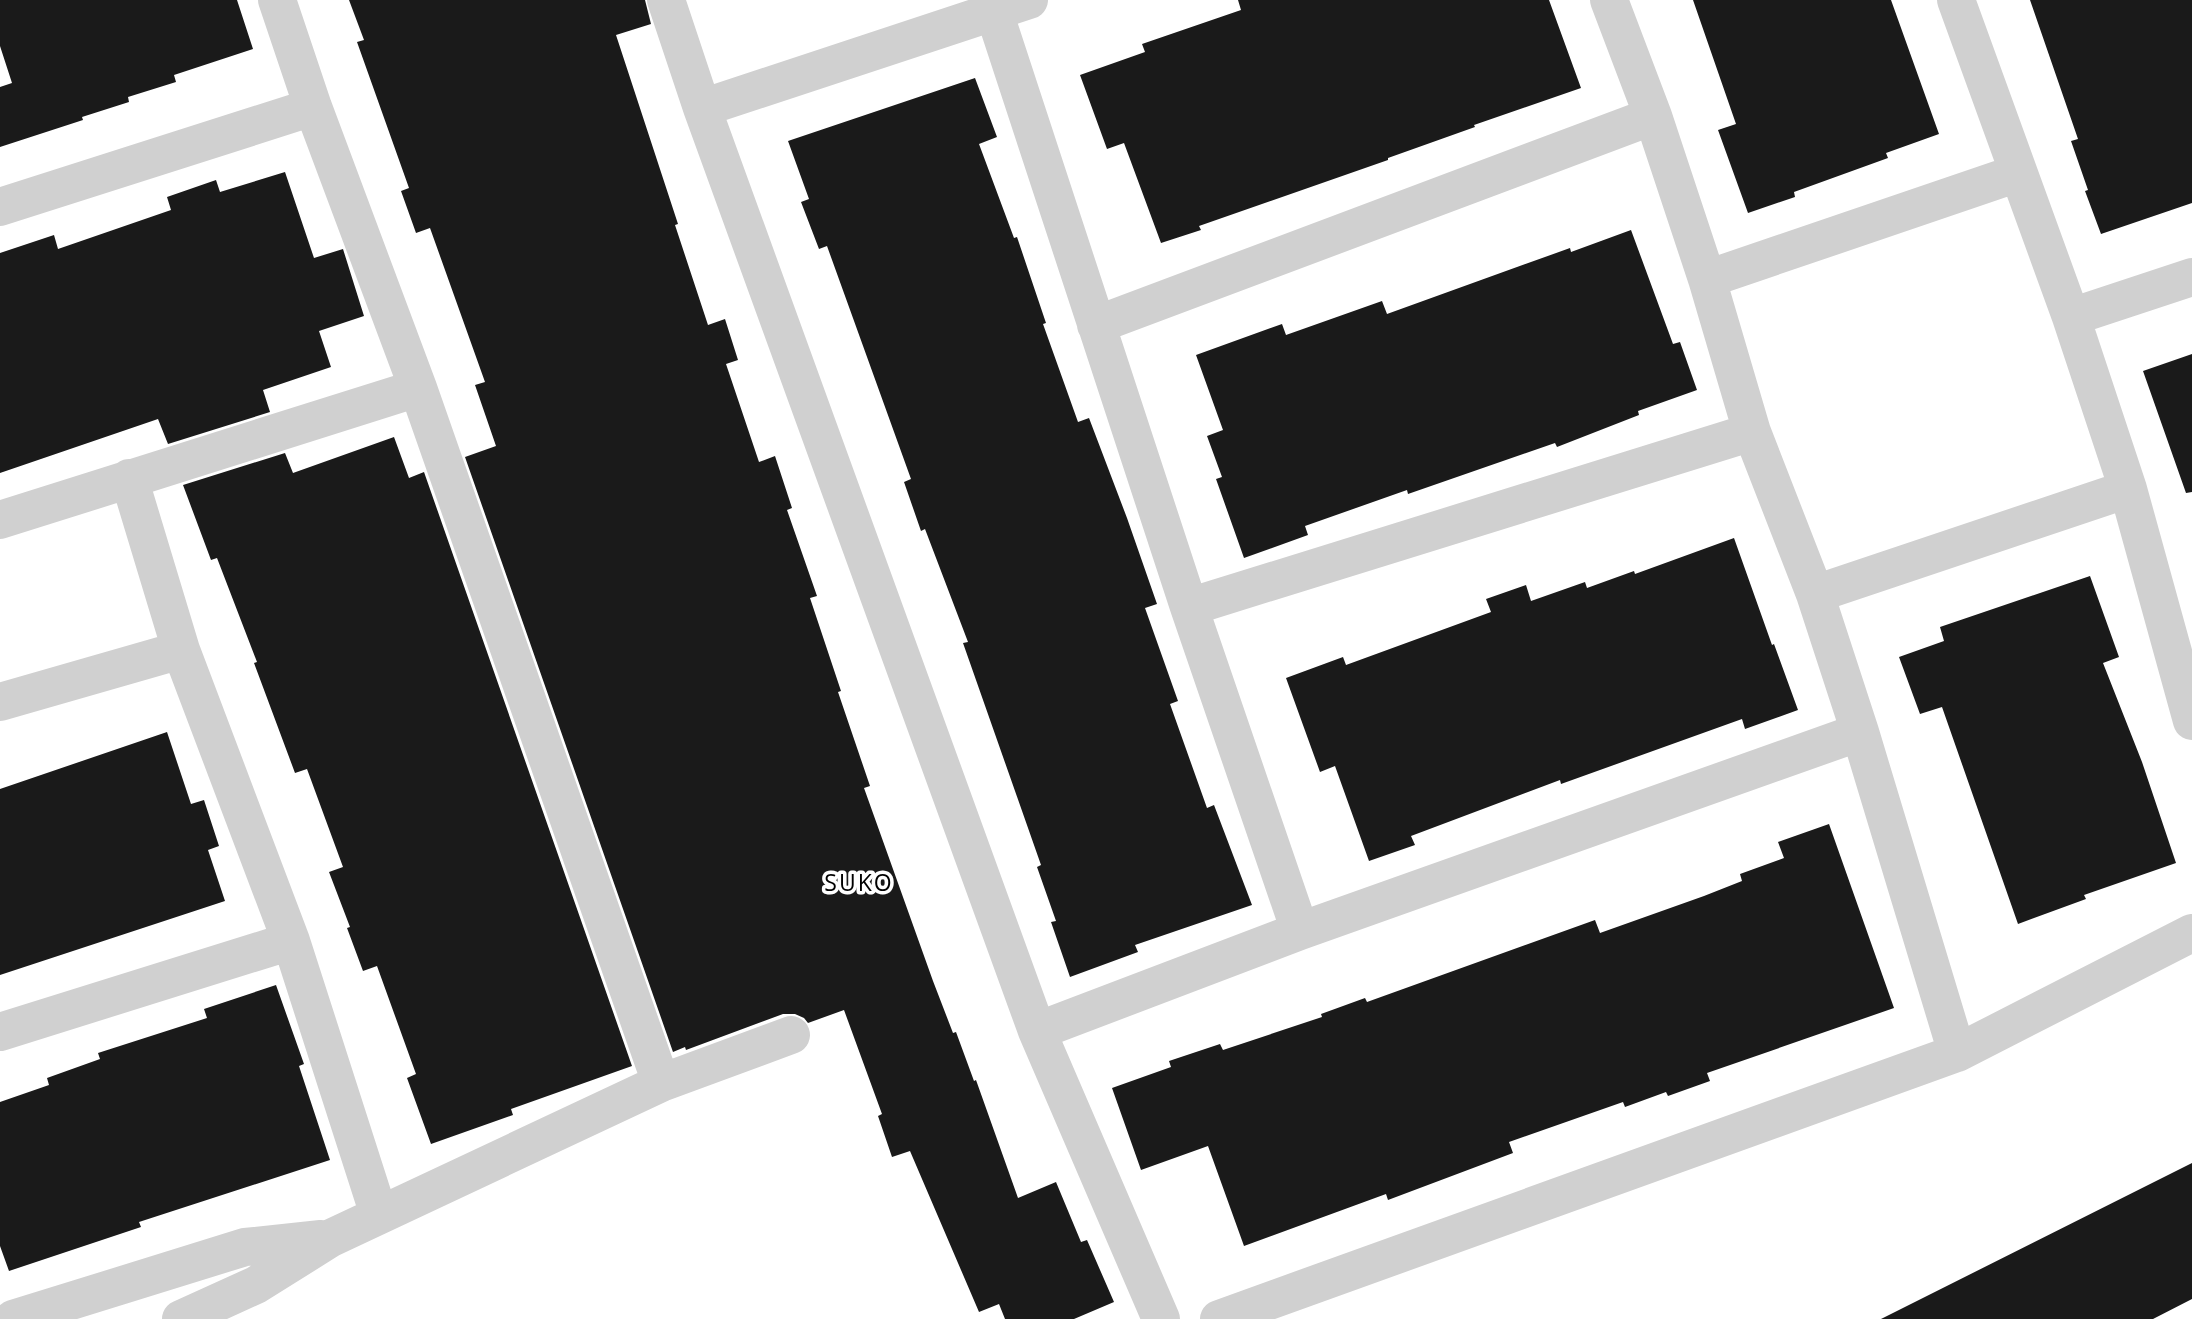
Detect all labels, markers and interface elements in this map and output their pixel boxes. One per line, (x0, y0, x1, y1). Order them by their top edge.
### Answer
district label: SUKO (824, 866, 894, 898)

